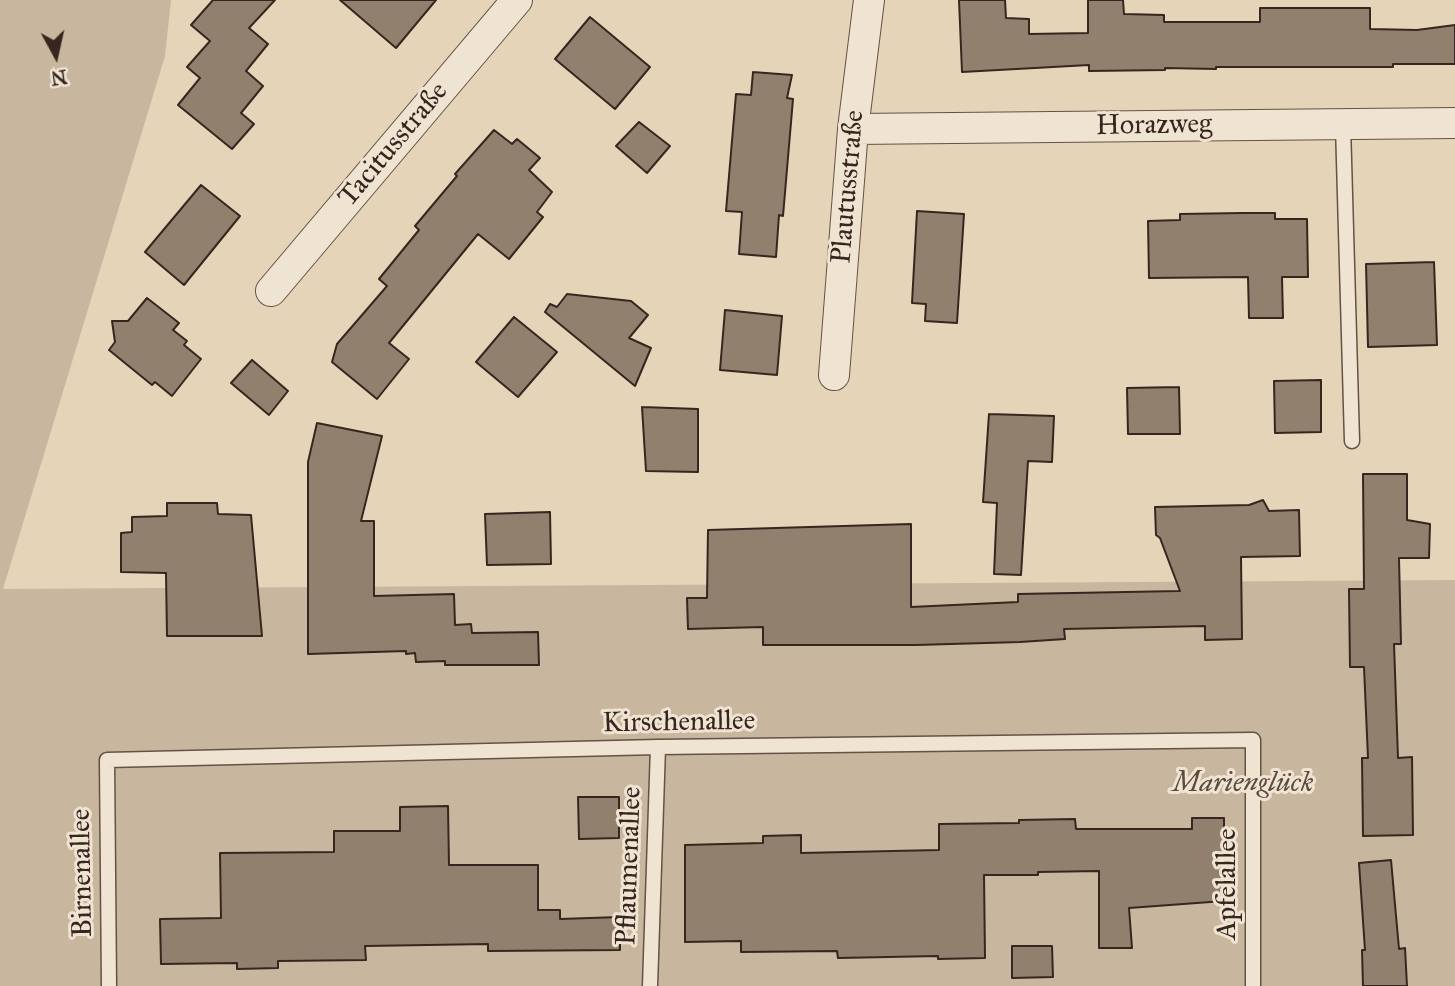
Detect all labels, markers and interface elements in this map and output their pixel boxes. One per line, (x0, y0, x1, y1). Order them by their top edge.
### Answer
north arrow (21, 21, 91, 91)
text: N (49, 65, 69, 90)
street label: Tacitusstraße (332, 76, 456, 214)
street label: Horazweg (1096, 108, 1212, 144)
street label: Plautusstraße (826, 109, 872, 265)
street label: Kirschenallee (602, 705, 756, 741)
park label: Marienglück (1173, 767, 1313, 801)
street label: Pflaumenallee (610, 786, 650, 946)
street label: Birnenallee (65, 808, 101, 938)
street label: Apfelallee (1211, 828, 1245, 940)

